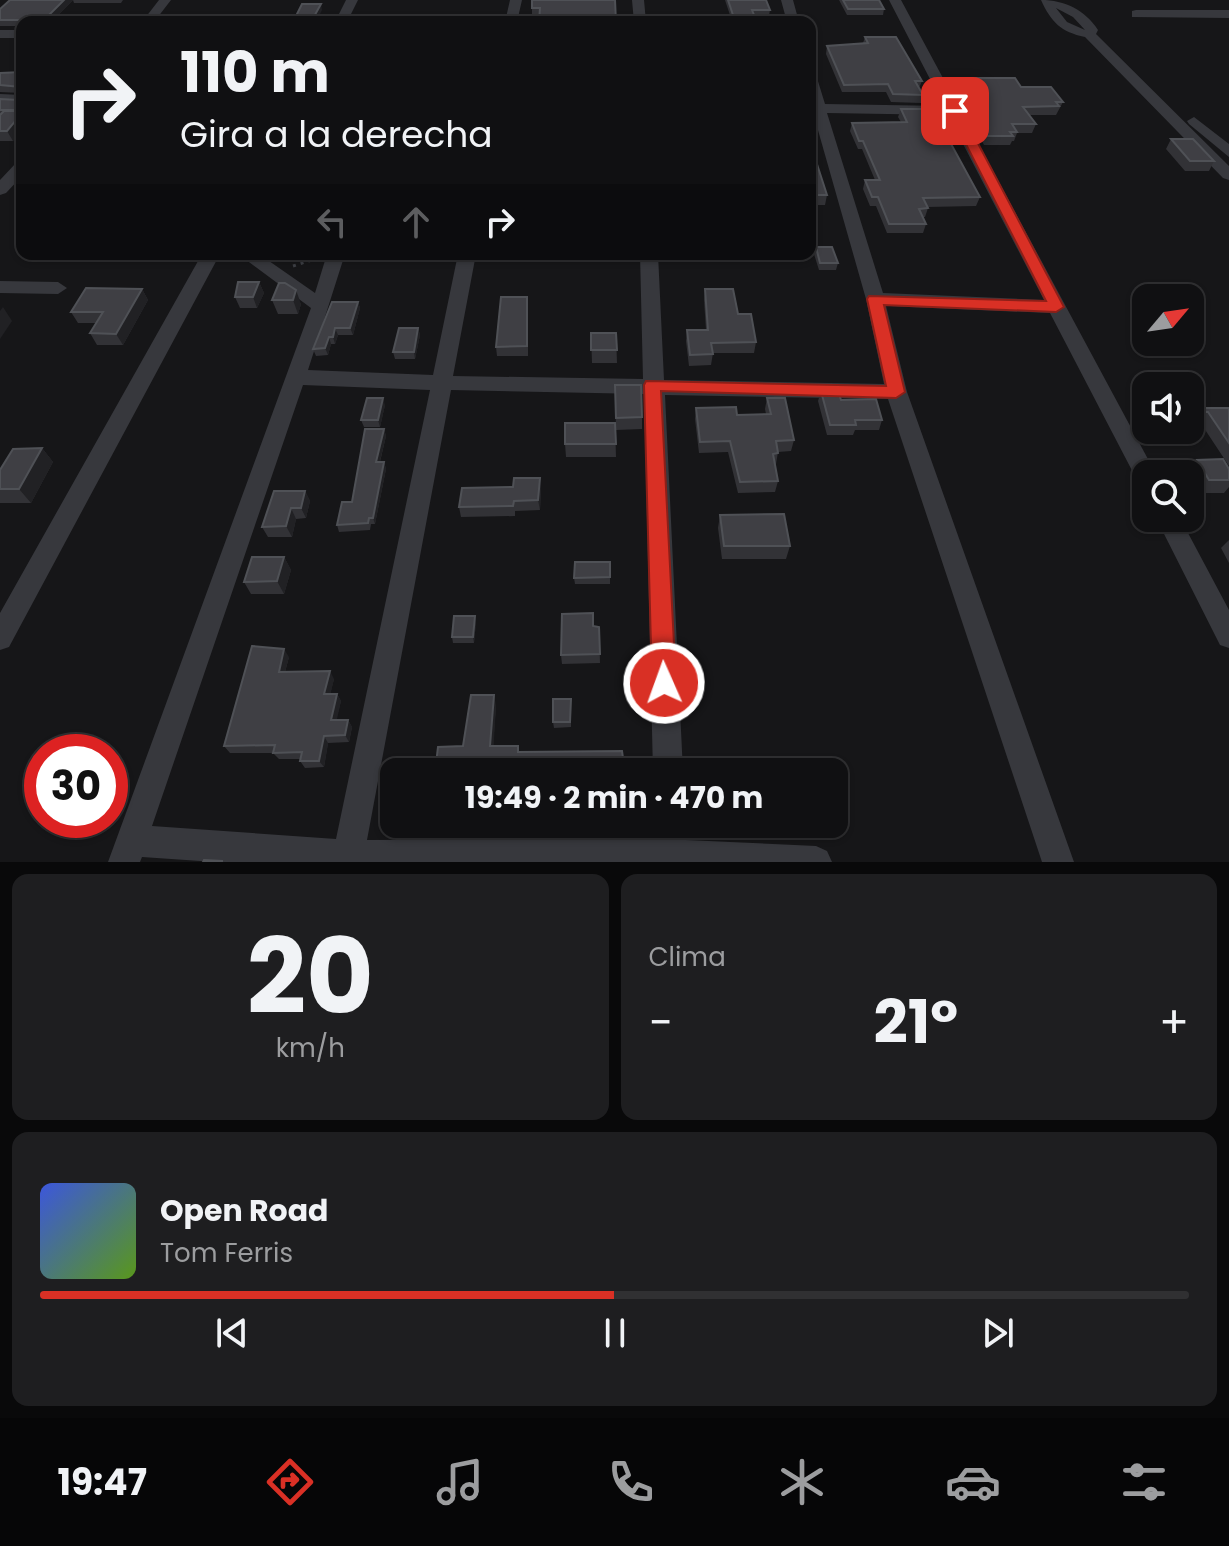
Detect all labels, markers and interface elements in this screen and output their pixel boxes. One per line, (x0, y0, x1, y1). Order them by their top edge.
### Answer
text: 110 m (180, 33, 330, 112)
icon: right (48, 48, 152, 152)
pin (921, 77, 989, 145)
icon: arrive (933, 89, 977, 133)
text: Gira a la derecha (180, 109, 493, 160)
icon: left (310, 200, 354, 244)
icon: ahead (394, 200, 438, 244)
icon: right (478, 200, 522, 244)
north arrow (1132, 284, 1204, 356)
map controls (1132, 284, 1204, 532)
button: sound (1132, 372, 1204, 444)
button: search (1132, 460, 1204, 532)
position arrow (622, 641, 706, 725)
speed limit sign: 30 (24, 734, 128, 838)
text: 19:49 · 2 min · 470 m (465, 776, 763, 819)
text: 20 (247, 904, 374, 1049)
text: Clima (649, 939, 726, 975)
text: 21° (874, 980, 958, 1064)
text: − (649, 992, 673, 1053)
text: + (1159, 992, 1189, 1053)
text: km/h (276, 1030, 345, 1066)
text: Open Road (160, 1189, 328, 1232)
text: Tom Ferris (160, 1235, 293, 1271)
icon: previous (210, 1311, 254, 1355)
icon: pause (593, 1311, 637, 1355)
icon: next (976, 1311, 1020, 1355)
icon: directions (262, 1454, 318, 1510)
icon: music (432, 1454, 488, 1510)
icon: phone (603, 1454, 659, 1510)
icon: climate (774, 1454, 830, 1510)
icon: car (945, 1454, 1001, 1510)
icon: filters (1116, 1454, 1172, 1510)
text: 19:47 (57, 1457, 147, 1508)

